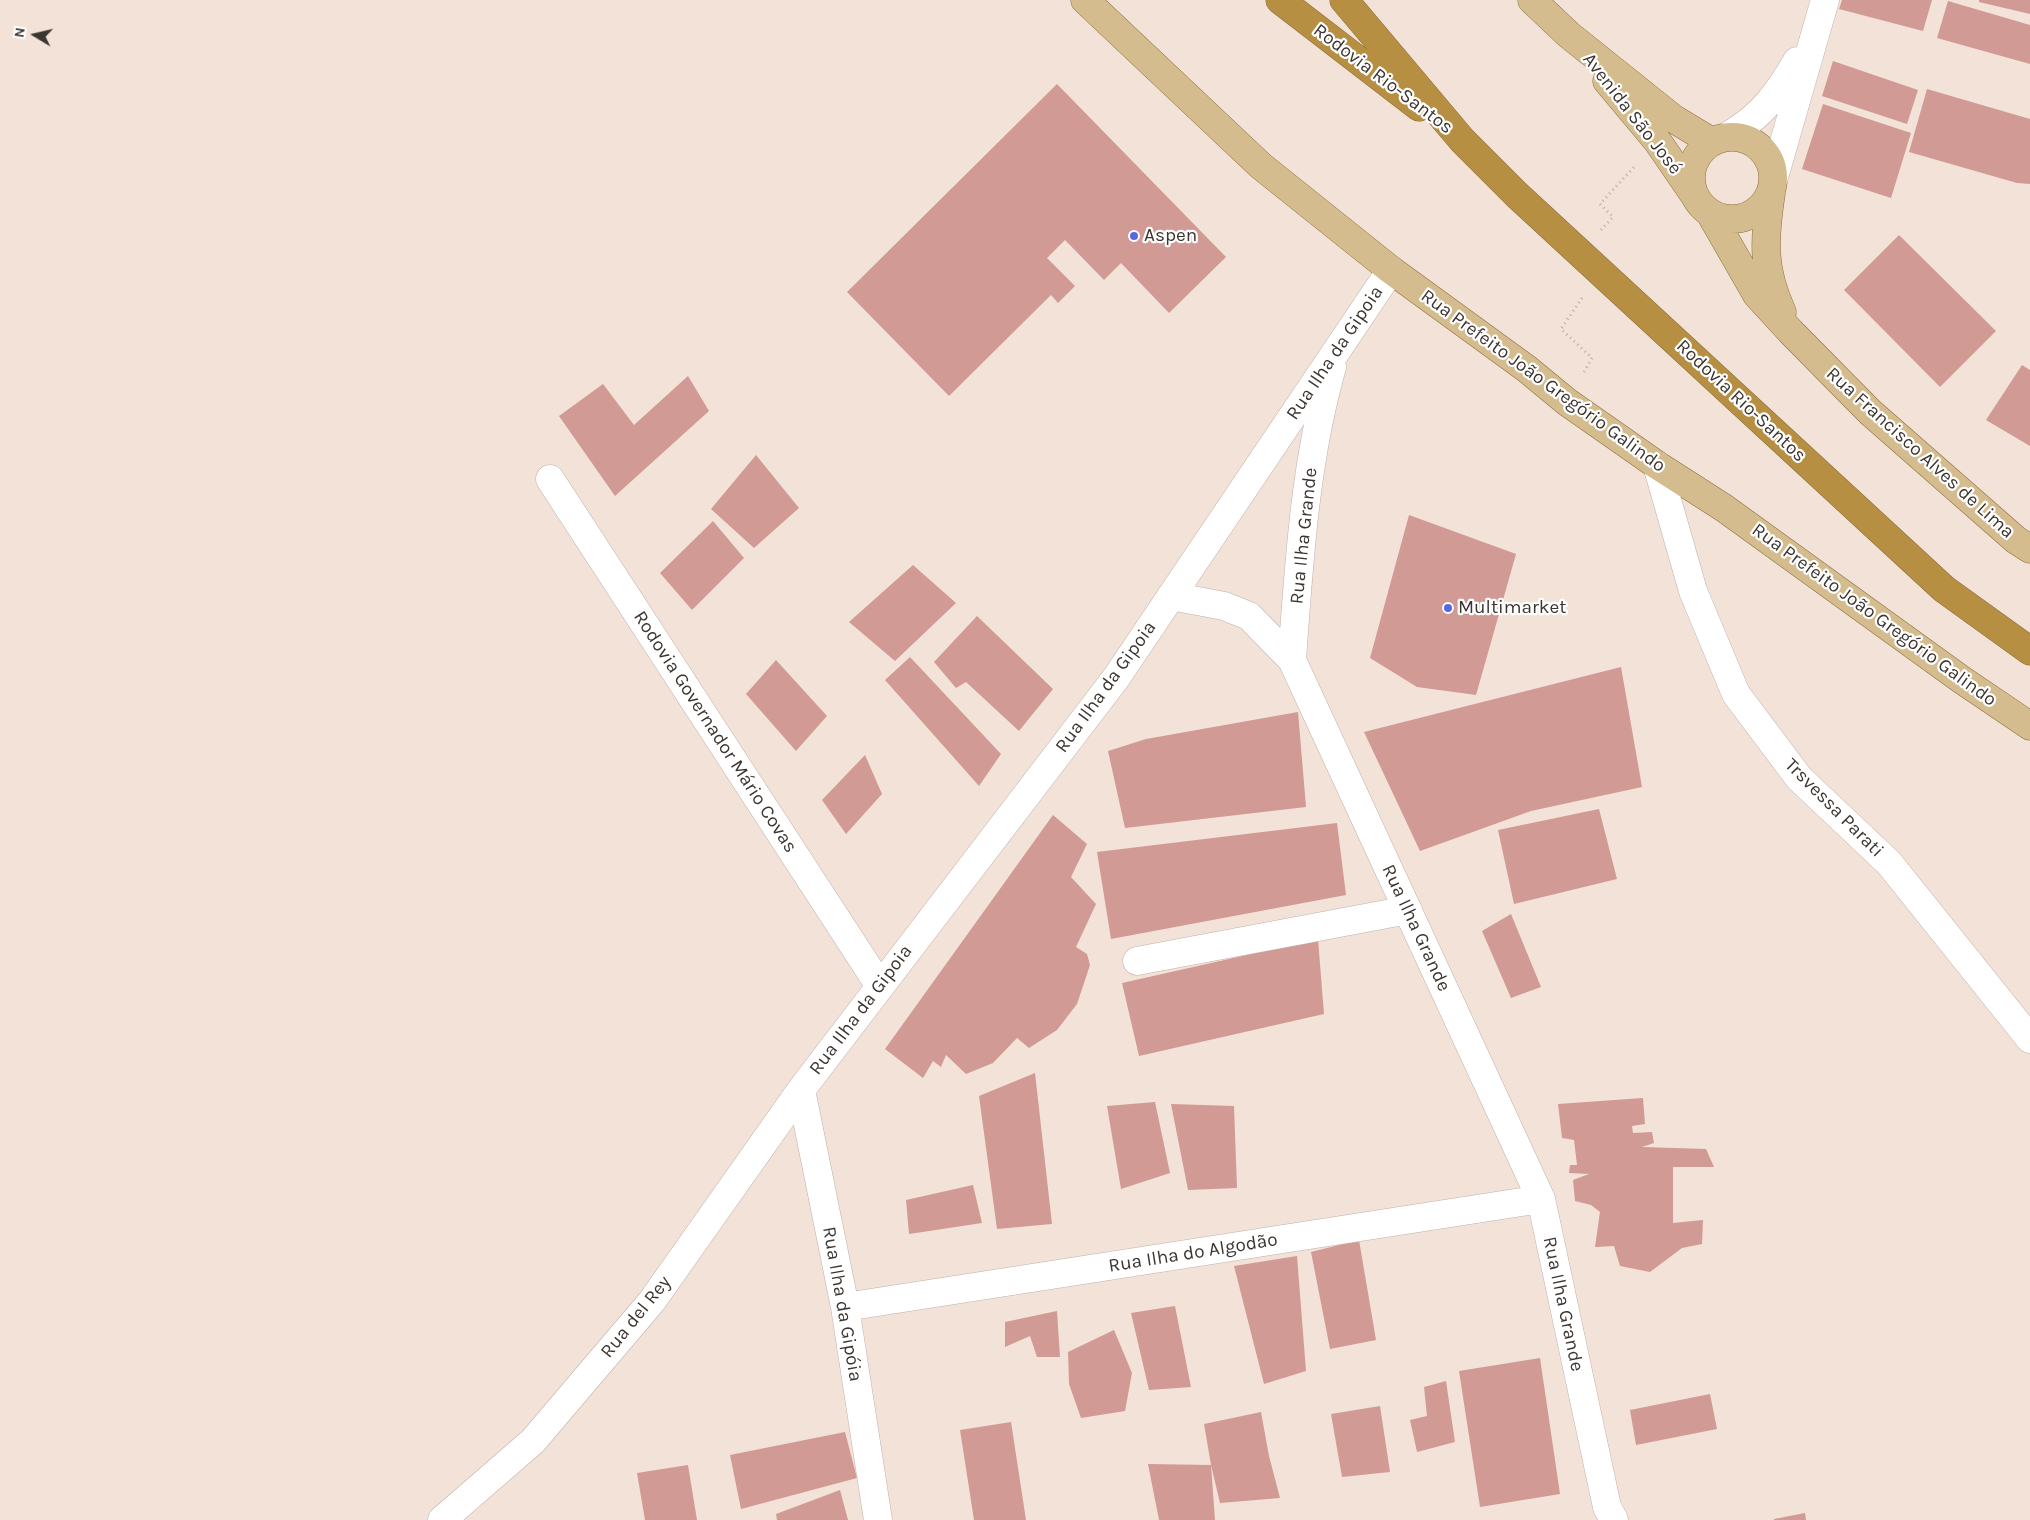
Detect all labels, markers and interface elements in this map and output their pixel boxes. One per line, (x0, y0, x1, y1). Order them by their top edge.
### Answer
north arrow (10, 10, 60, 60)
street label: Rodovia Rio-Santos (1309, 19, 1457, 139)
text: N (11, 26, 29, 39)
street label: Avenida São José (1578, 49, 1686, 179)
place label: Aspen (1144, 225, 1197, 247)
marker: Aspen (1128, 230, 1140, 242)
street label: Rua Ilha da Gipoia (1282, 282, 1388, 424)
street label: Rua Prefeito João Gregório Galindo (1416, 285, 1670, 477)
street label: Rodovia Rio-Santos (1671, 335, 1811, 467)
street label: Rua Francisco Alves de Lima (1821, 362, 2019, 544)
street label: Rua Ilha Grande (1285, 467, 1323, 605)
street label: Rua Prefeito João Gregório Galindo (1747, 519, 2001, 711)
place label: Multimarket (1458, 597, 1566, 619)
marker: Multimarket (1442, 602, 1454, 614)
street label: Rodovia Governador Mário Covas (628, 607, 802, 857)
street label: Rua Ilha da Gipoia (1051, 617, 1161, 757)
street label: Trsvessa Parati (1780, 754, 1888, 862)
street label: Rua Ilha Grande (1377, 861, 1455, 995)
street label: Rua Ilha da Gipoia (805, 940, 917, 1080)
street label: Rua Ilha da Gipóia (817, 1225, 867, 1383)
street label: Rua Ilha do Algodão (1107, 1228, 1279, 1278)
street label: Rua Ilha Grande (1538, 1235, 1588, 1373)
street label: Rua del Rey (596, 1271, 676, 1363)

